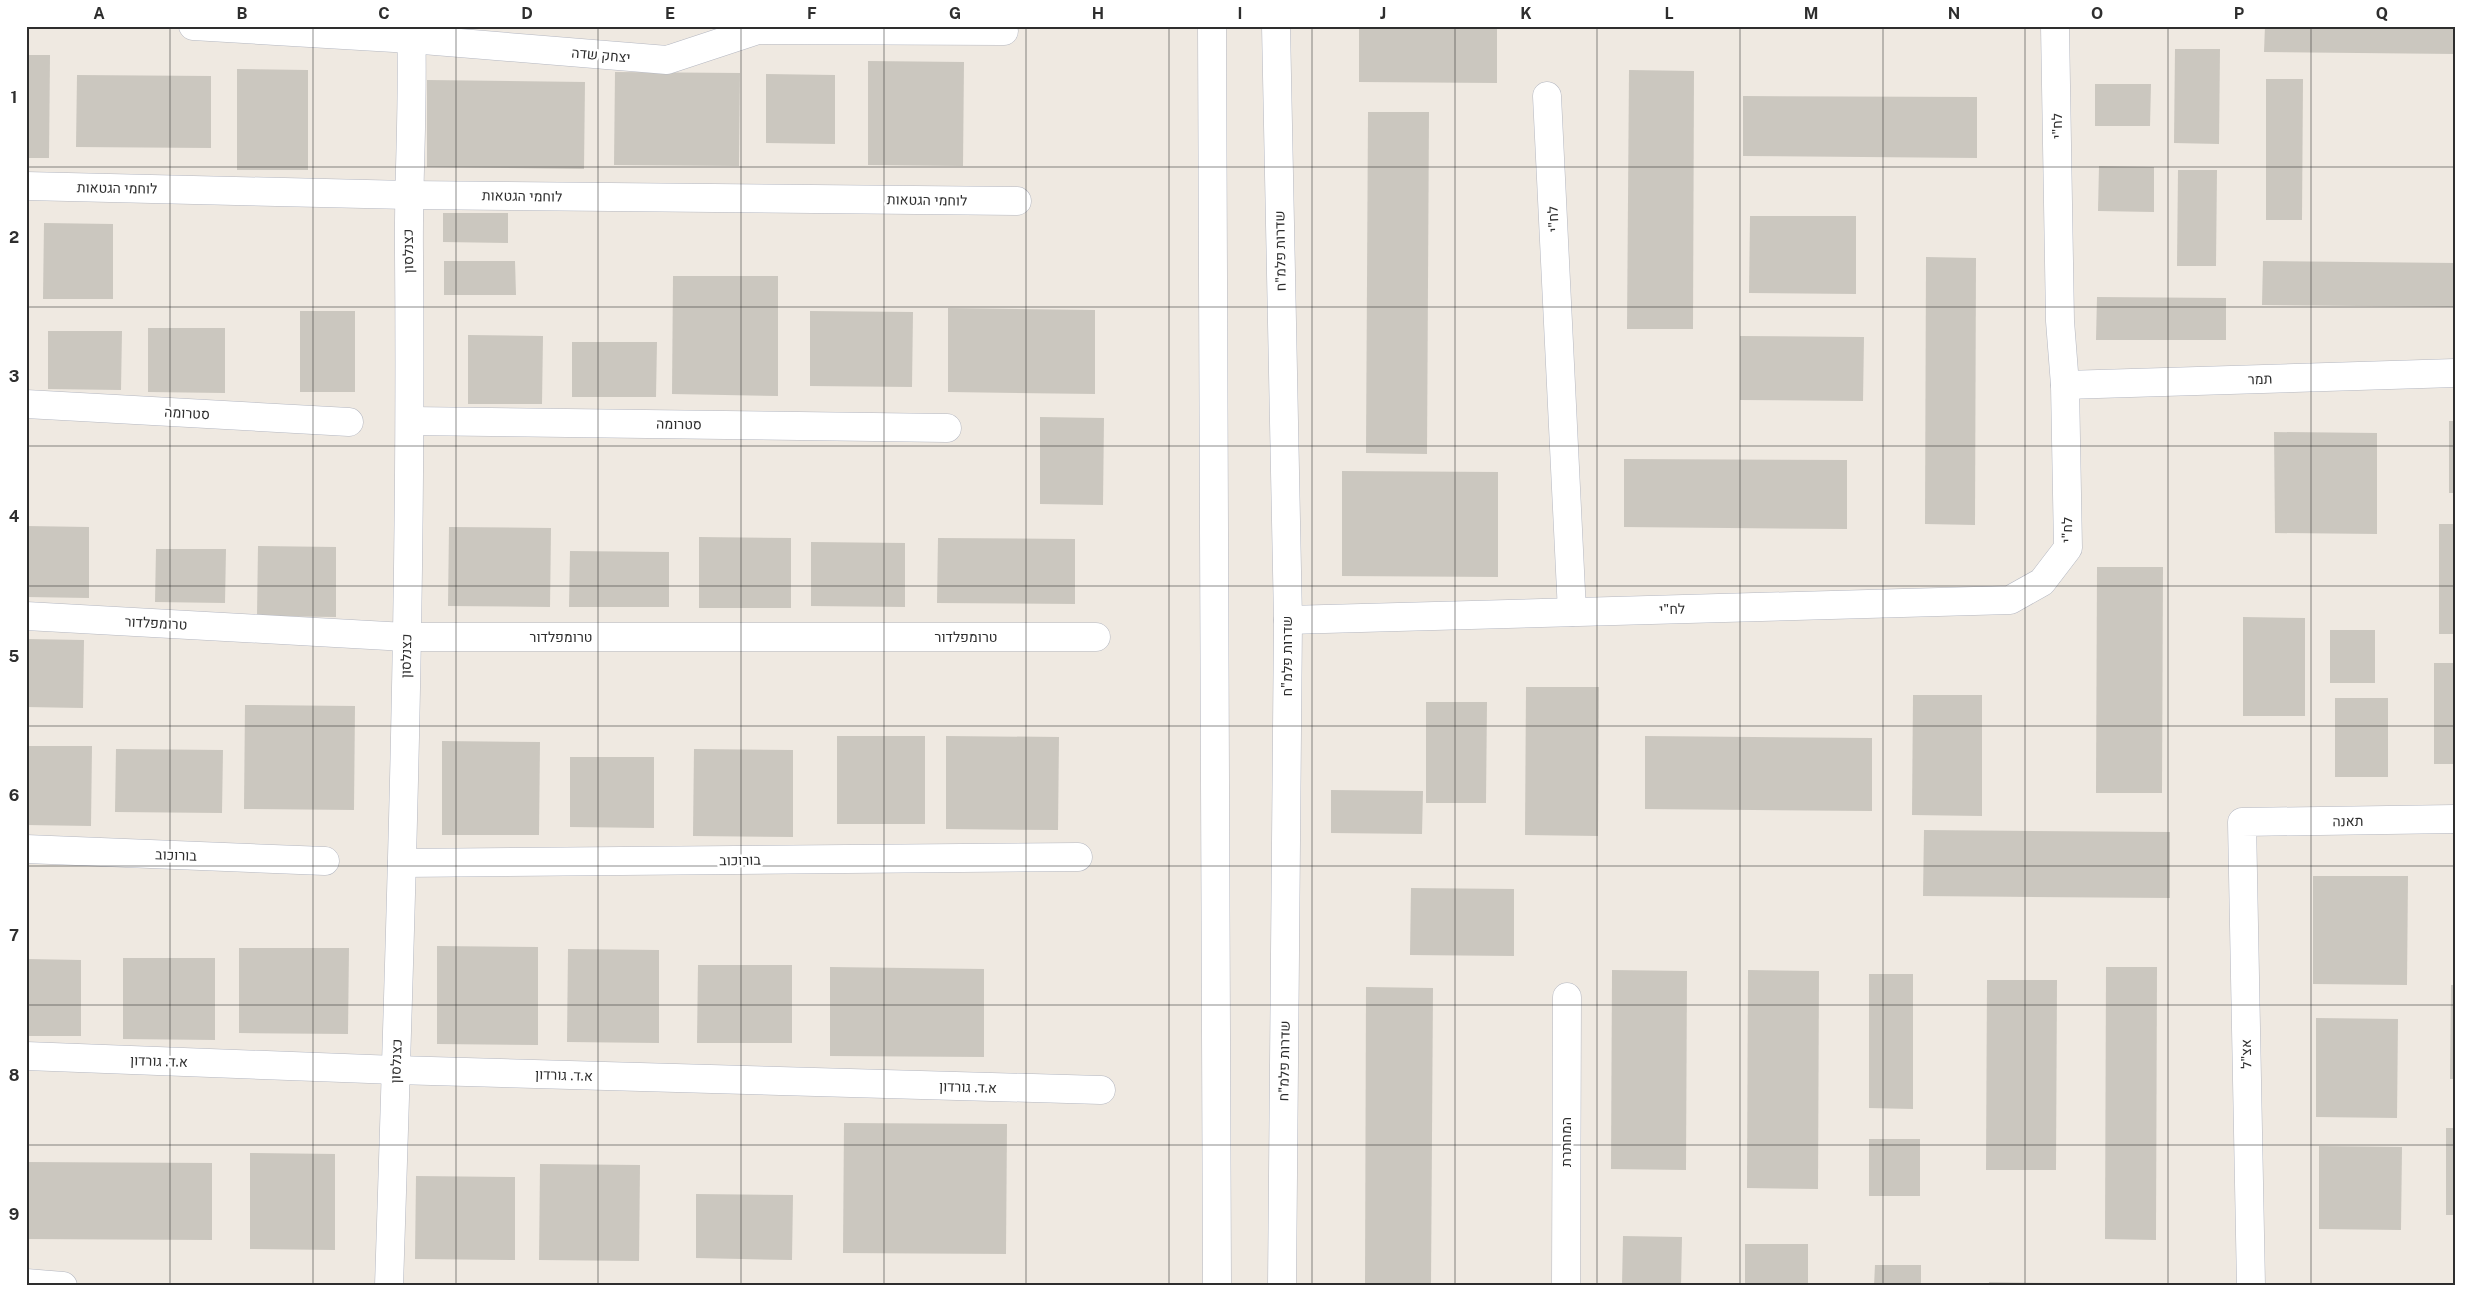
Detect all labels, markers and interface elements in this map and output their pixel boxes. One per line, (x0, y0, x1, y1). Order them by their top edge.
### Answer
text: A (93, 4, 105, 23)
text: B (237, 4, 248, 23)
text: C (378, 4, 390, 23)
text: D (521, 4, 533, 23)
text: E (665, 4, 675, 23)
text: F (807, 4, 817, 23)
text: G (949, 4, 961, 23)
text: H (1092, 4, 1104, 23)
text: I (1238, 4, 1242, 23)
text: J (1380, 4, 1386, 23)
text: K (1520, 4, 1532, 23)
text: L (1664, 4, 1674, 23)
text: M (1804, 4, 1818, 23)
text: N (1948, 4, 1960, 23)
text: O (2091, 4, 2103, 23)
text: P (2234, 4, 2244, 23)
text: Q (2376, 4, 2388, 23)
street label: יצחק שדה (571, 44, 631, 66)
text: 1 (11, 88, 17, 107)
street label: לח"י (2049, 113, 2065, 139)
street label: לוחמי הגטאות (77, 179, 157, 197)
street label: לוחמי הגטאות (482, 187, 562, 205)
street label: לוחמי הגטאות (887, 191, 967, 209)
street label: לח"י (1544, 206, 1562, 232)
street label: שדרות פלמ"ח (1271, 210, 1289, 292)
text: 2 (9, 228, 19, 247)
street label: כצנלסון (400, 229, 416, 273)
text: 3 (9, 367, 19, 386)
street label: תמר (2247, 371, 2273, 387)
street label: סטרומה (164, 404, 210, 422)
street label: סטרומה (656, 416, 702, 432)
text: 4 (9, 507, 20, 526)
street label: לח"י (2059, 517, 2075, 543)
street label: לח"י (1659, 601, 1685, 617)
street label: טרומפלדור (124, 613, 188, 633)
street label: שדרות פלמ"ח (1279, 616, 1295, 696)
street label: טרומפלדור (530, 629, 592, 645)
street label: טרומפלדור (935, 629, 997, 645)
street label: כצנלסון (398, 634, 414, 678)
text: 5 (9, 647, 20, 666)
text: 6 (9, 786, 19, 805)
street label: תאנה (2332, 813, 2364, 829)
street label: בורוכוב (155, 846, 198, 864)
street label: בורוכוב (719, 852, 762, 868)
text: 7 (9, 926, 19, 945)
street label: שדרות פלמ"ח (1275, 1020, 1293, 1102)
street label: כצנלסון (387, 1038, 405, 1084)
street label: אצ"ל (2238, 1039, 2254, 1069)
street label: א.ד. גורדון (130, 1052, 188, 1070)
text: 8 (9, 1066, 20, 1085)
street label: א.ד. גורדון (535, 1066, 593, 1084)
street label: א.ד. גורדון (939, 1078, 997, 1096)
street label: המחתרת (1558, 1117, 1574, 1167)
text: 9 (9, 1205, 19, 1224)

